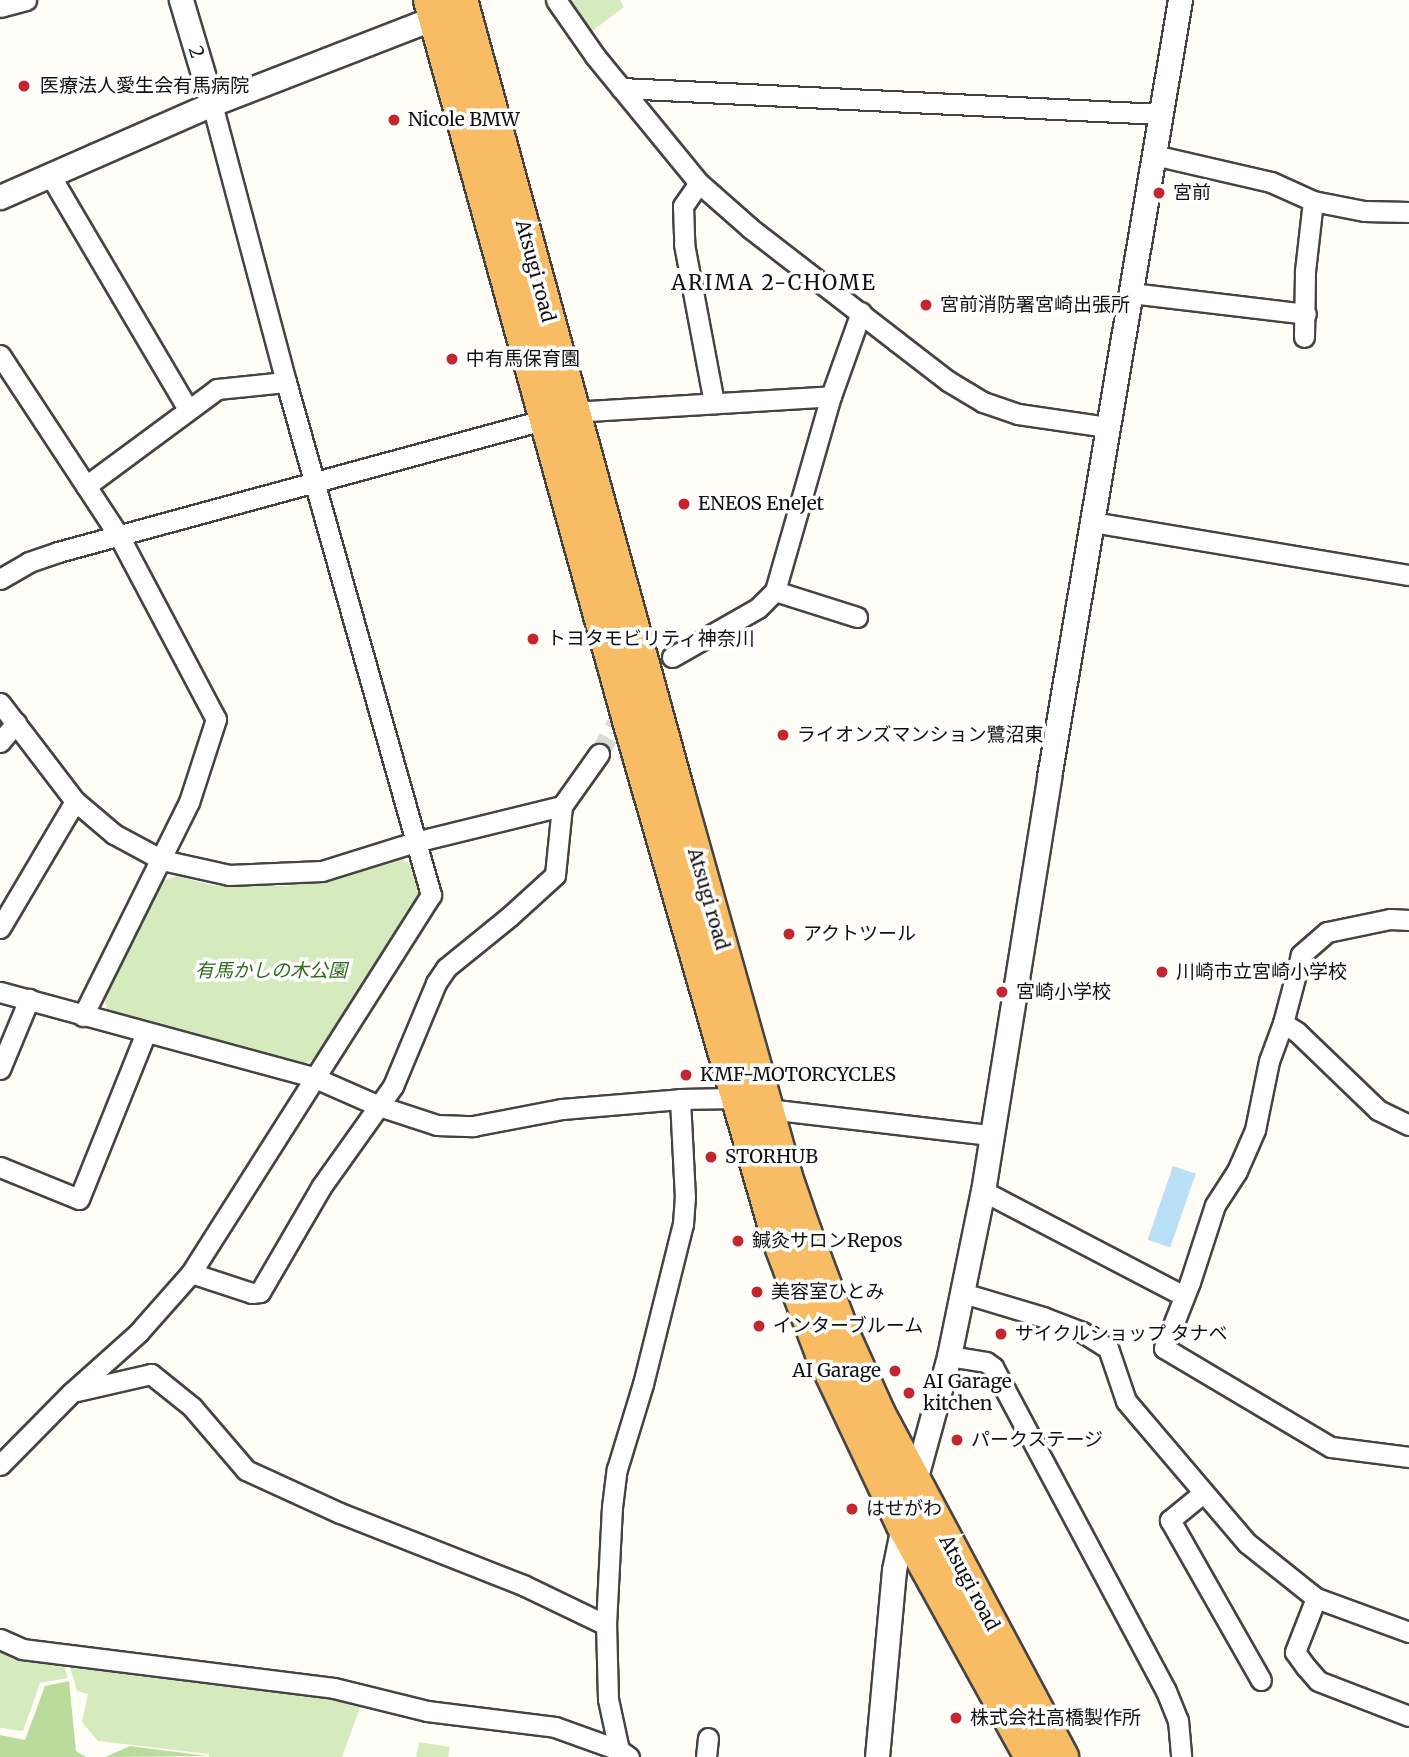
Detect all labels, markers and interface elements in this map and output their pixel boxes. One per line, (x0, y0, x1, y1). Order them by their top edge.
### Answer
street label: 2 (183, 43, 209, 61)
place label: 医療法人愛生会有馬病院 (40, 75, 249, 97)
marker: 医療法人愛生会有馬病院 (14, 76, 34, 96)
place label: Nicole BMW (408, 109, 520, 131)
marker: Nicole BMW (386, 112, 402, 128)
place label: 宮前 (1173, 182, 1211, 204)
marker: 宮前 (1151, 185, 1167, 201)
street label: Atsugi road (510, 217, 560, 325)
district label: ARIMA 2-CHOME (673, 270, 875, 296)
place label: 宮前消防署宮崎出張所 (940, 294, 1130, 316)
marker: 宮前消防署宮崎出張所 (918, 297, 934, 313)
place label: 中有馬保育園 (466, 348, 580, 370)
marker: 中有馬保育園 (444, 351, 460, 367)
place label: ENEOS EneJet (698, 493, 824, 515)
marker: ENEOS EneJet (676, 496, 692, 512)
place label: トヨタモビリティ神奈川 (547, 628, 756, 650)
marker: トヨタモビリティ神奈川 (525, 631, 541, 647)
place label: ライオンズマンション鷺沼東 (797, 724, 1044, 746)
marker: ライオンズマンション鷺沼東 (775, 727, 791, 743)
street label: Atsugi road (683, 845, 733, 953)
place label: アクトツール (803, 923, 917, 945)
marker: アクトツール (781, 926, 797, 942)
park label: 有馬かしの木公園 (195, 960, 347, 982)
place label: 川崎市立宮崎小学校 (1176, 961, 1347, 983)
marker: 川崎市立宮崎小学校 (1154, 964, 1170, 980)
place label: 宮崎小学校 (1016, 981, 1111, 1003)
marker: 宮崎小学校 (994, 984, 1010, 1000)
place label: KMF-MOTORCYCLES (700, 1064, 896, 1086)
marker: KMF-MOTORCYCLES (678, 1067, 694, 1083)
place label: STORHUB (725, 1146, 818, 1168)
marker: STORHUB (703, 1149, 719, 1165)
place label: 鍼灸サロンRepos (752, 1230, 903, 1252)
marker: 鍼灸サロンRepos (730, 1233, 746, 1249)
place label: 美容室ひとみ (771, 1281, 885, 1303)
marker: 美容室ひとみ (749, 1284, 765, 1300)
place label: インターブルーム (773, 1315, 925, 1337)
marker: インターブルーム (751, 1318, 767, 1334)
place label: サイクルショップ タナベ (1015, 1323, 1229, 1345)
marker: サイクルショップ タナベ (993, 1326, 1009, 1342)
place label: AI Garage (792, 1360, 881, 1382)
marker: AI Garage (887, 1363, 903, 1379)
place label: AI Garage kitchen (923, 1371, 1012, 1415)
marker: AI Garage kitchen (901, 1385, 917, 1401)
place label: パークステージ (971, 1429, 1104, 1451)
marker: パークステージ (949, 1432, 965, 1448)
place label: はせがわ (866, 1498, 942, 1520)
marker: はせがわ (844, 1501, 860, 1517)
street label: Atsugi road (934, 1531, 1004, 1635)
place label: 株式会社高橋製作所 (970, 1707, 1141, 1729)
marker: 株式会社高橋製作所 (948, 1710, 964, 1726)

